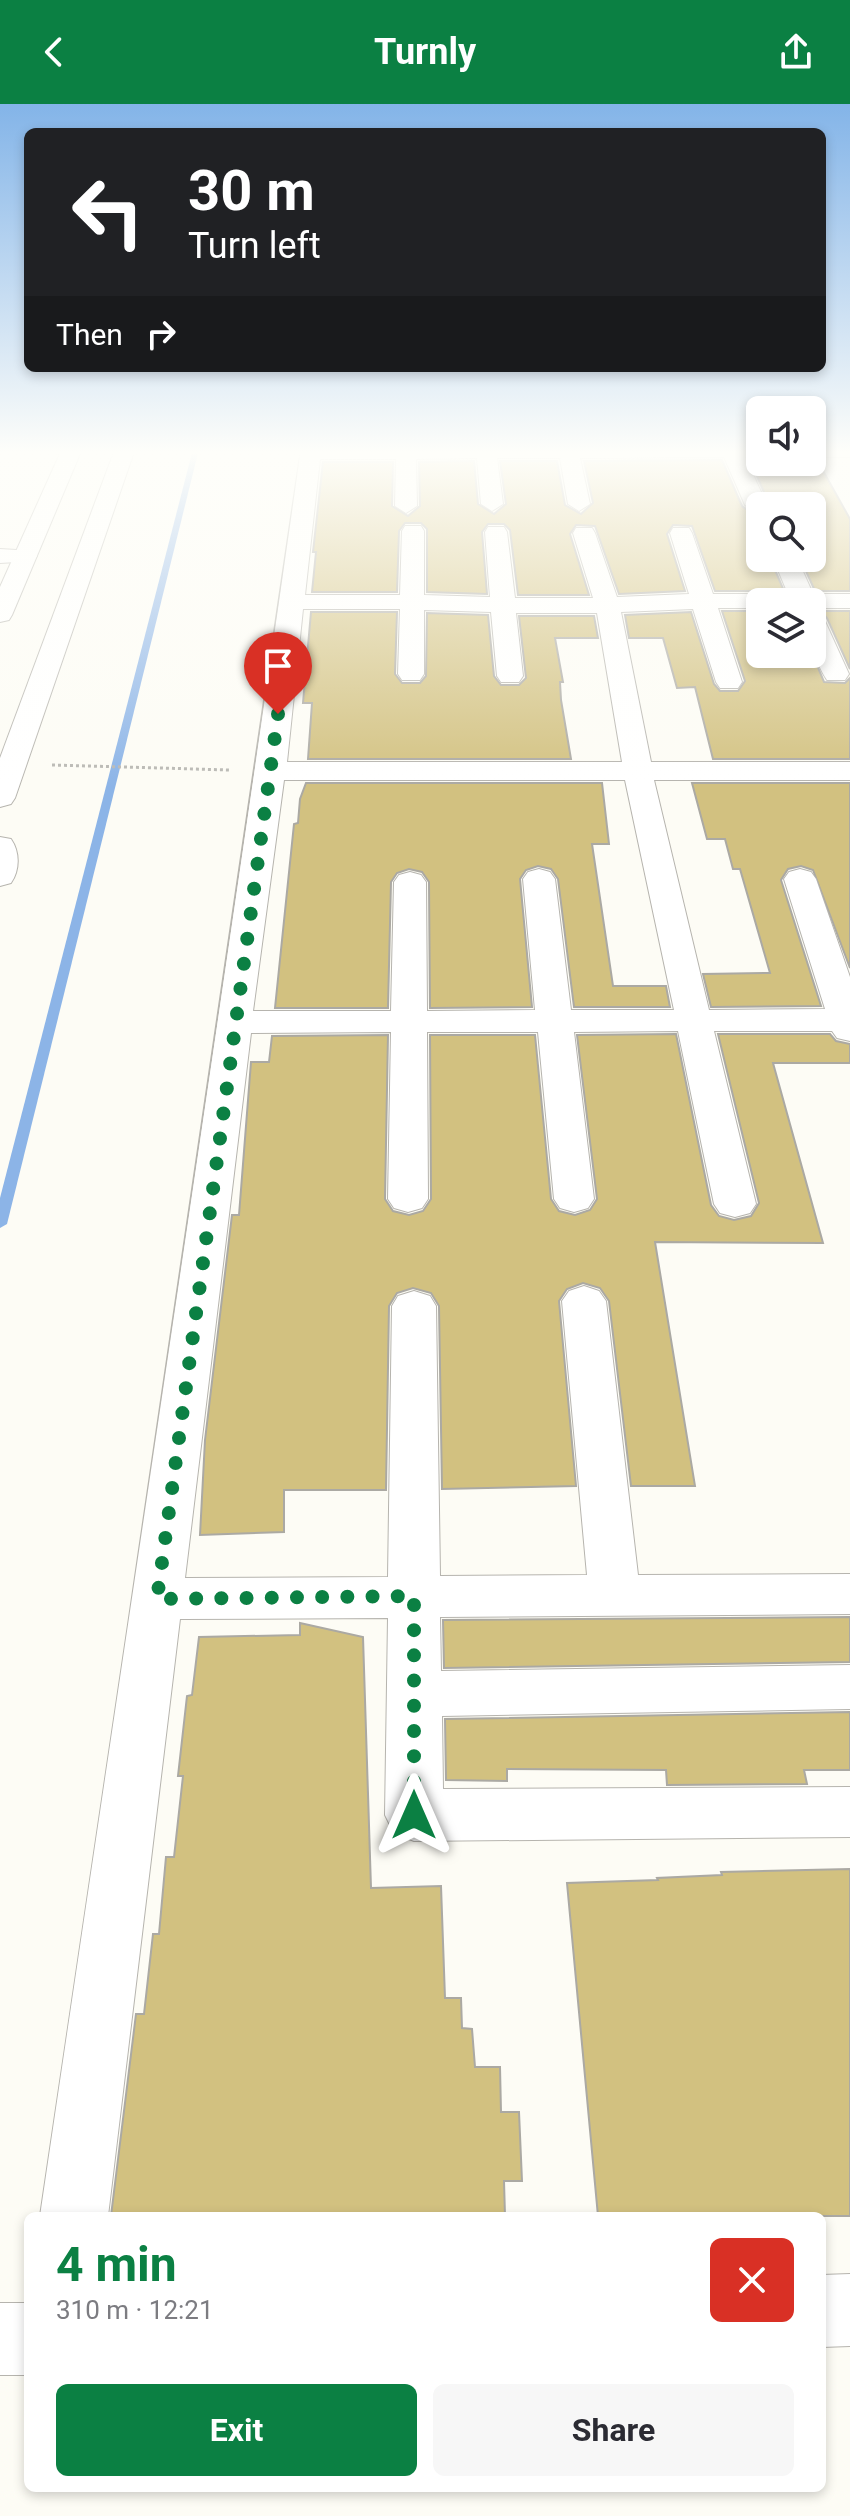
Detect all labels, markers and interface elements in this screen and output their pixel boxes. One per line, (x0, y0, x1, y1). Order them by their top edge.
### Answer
icon: back (32, 30, 76, 74)
icon: share (774, 30, 818, 74)
text: Turnly (374, 31, 476, 73)
text: 30 m (188, 158, 315, 224)
icon: left (56, 160, 160, 264)
text: Turn left (188, 225, 321, 267)
icon: right (139, 312, 183, 356)
text: Then (56, 317, 123, 352)
map controls (746, 396, 826, 668)
button: sound (746, 396, 826, 476)
button: search (746, 492, 826, 572)
button: layers (746, 588, 826, 668)
pin (244, 632, 312, 714)
icon: arrive (256, 644, 300, 688)
position arrow (372, 1773, 456, 1857)
text: 4 min (56, 2236, 177, 2293)
button: close (710, 2238, 794, 2322)
text: 310 m · 12:21 (56, 2295, 214, 2325)
button: Exit (56, 2384, 417, 2476)
button: Share (433, 2384, 794, 2476)

